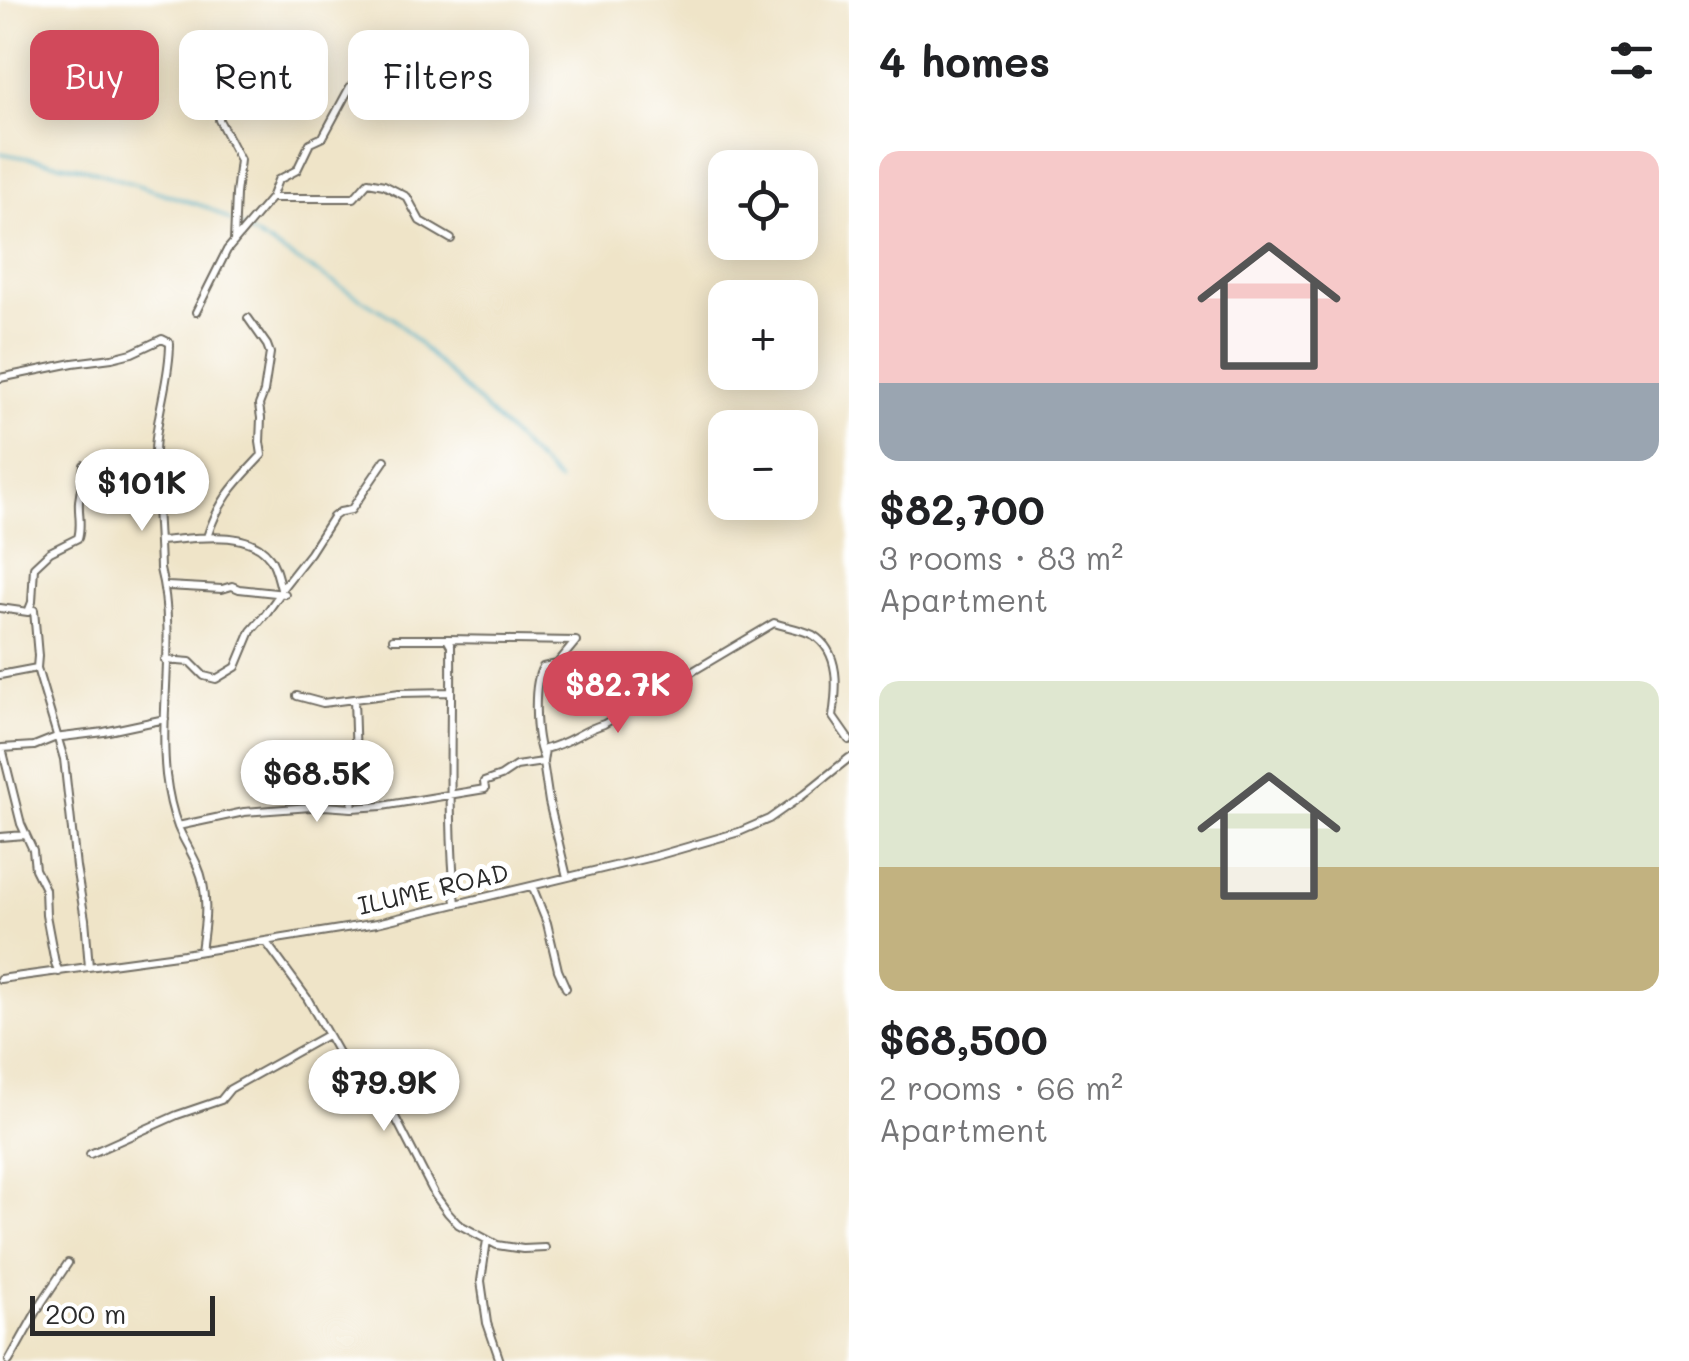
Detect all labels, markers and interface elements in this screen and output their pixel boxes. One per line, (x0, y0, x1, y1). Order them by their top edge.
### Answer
chip: Buy (30, 30, 159, 120)
chip: Rent (179, 30, 328, 120)
chip: Filters (348, 30, 529, 120)
text: 4 homes (879, 33, 1050, 88)
icon: filters (1604, 33, 1659, 88)
map controls (708, 150, 818, 520)
button: locate (708, 150, 818, 260)
icon: home (1179, 216, 1359, 396)
button: + (708, 280, 818, 390)
button: − (708, 410, 818, 520)
pin: $101K (72, 449, 212, 534)
text: $101K (97, 460, 187, 502)
text: $82,700 (879, 481, 1045, 536)
text: 3 rooms · 83 m² (879, 536, 1123, 578)
text: Apartment (879, 578, 1048, 620)
pin: $82.7K (537, 651, 699, 736)
text: $82.7K (565, 662, 671, 704)
pin: $68.5K (236, 740, 398, 825)
icon: home (1179, 746, 1359, 926)
text: $68.5K (263, 751, 371, 793)
street label: ILUME ROAD (355, 855, 511, 921)
text: $68,500 (879, 1011, 1048, 1066)
pin: $79.9K (303, 1049, 465, 1134)
text: $79.9K (331, 1060, 437, 1102)
text: 2 rooms · 66 m² (879, 1066, 1123, 1108)
text: Apartment (879, 1108, 1048, 1150)
scale bar (30, 1291, 215, 1336)
text: 200 m (45, 1295, 126, 1331)

